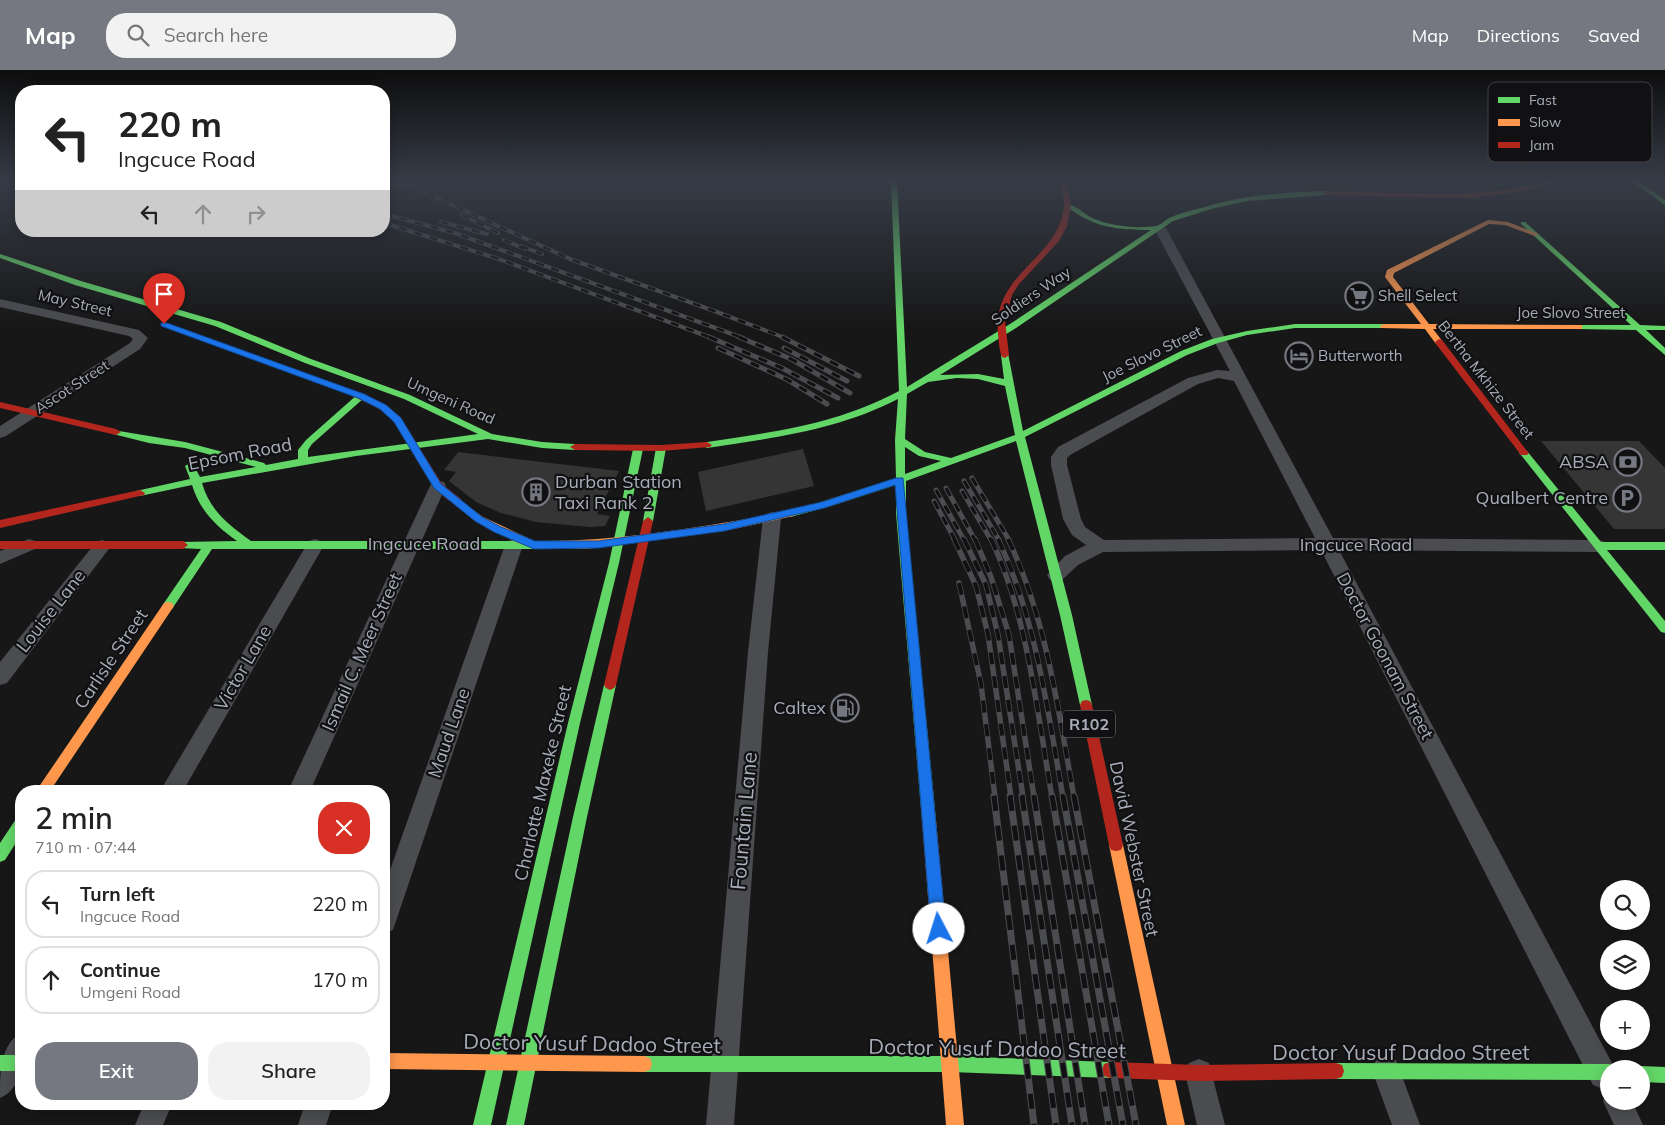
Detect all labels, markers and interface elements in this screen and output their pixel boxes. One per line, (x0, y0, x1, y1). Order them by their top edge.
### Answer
search box (106, 13, 456, 58)
text: Map (25, 20, 76, 50)
icon: search (124, 21, 152, 49)
text: Search here (164, 23, 268, 47)
text: Map (1412, 24, 1449, 47)
text: Directions (1477, 24, 1560, 47)
text: Saved (1588, 24, 1640, 47)
legend (1488, 82, 1652, 162)
text: Fast (1529, 91, 1557, 109)
text: 220 m (118, 102, 222, 146)
icon: left (35, 105, 100, 170)
text: Slow (1529, 113, 1561, 131)
text: Jam (1529, 136, 1554, 154)
text: Ingcuce Road (118, 145, 256, 173)
icon: left (136, 200, 164, 228)
icon: ahead (189, 200, 217, 228)
icon: right (242, 200, 270, 228)
street label: Soldiers Way (987, 262, 1074, 329)
pin (143, 273, 185, 324)
icon: arrive (150, 280, 178, 308)
supermarket icon: Shell Select (1344, 281, 1374, 311)
street label: May Street (36, 285, 114, 320)
place label: Shell Select (1378, 286, 1457, 305)
street label: Joe Slovo Street (1517, 303, 1625, 322)
street label: Bertha Mkhize Street (1434, 317, 1539, 443)
street label: Joe Slovo Street (1099, 321, 1205, 386)
hotel icon: Butterworth (1284, 341, 1314, 371)
place label: Butterworth (1318, 346, 1403, 365)
street label: Ascot Street (31, 356, 112, 418)
street label: Umgeni Road (404, 373, 498, 428)
street label: Epsom Road (186, 432, 294, 475)
bank icon: ABSA (1613, 447, 1643, 477)
place label: ABSA (1559, 450, 1609, 473)
place label: Durban Station Taxi Rank 2 (555, 470, 682, 514)
building icon: Durban Station Taxi Rank 2 (521, 477, 551, 507)
parking icon: Qualbert Centre (1612, 483, 1642, 513)
place label: Qualbert Centre (1476, 486, 1608, 509)
street label: Ingcuce Road (368, 532, 480, 555)
street label: Ingcuce Road (1300, 533, 1412, 556)
street label: Louise Lane (11, 565, 90, 657)
street label: Doctor Goonam Street (1332, 568, 1439, 743)
street label: Ismail C. Meer Street (316, 569, 407, 734)
street label: Carlisle Street (69, 604, 152, 713)
street label: Victor Lane (209, 621, 276, 714)
street label: Charlotte Maxeke Street (509, 683, 576, 883)
street label: Maud Lane (423, 685, 475, 781)
fuel station icon: Caltex (830, 693, 860, 723)
place label: Caltex (773, 696, 826, 719)
road number: R102 (1063, 711, 1115, 738)
street label: Fountain Lane (724, 751, 762, 891)
street label: David Webster Street (1105, 759, 1164, 939)
text: 2 min (35, 799, 113, 837)
button: close (318, 802, 370, 854)
text: 710 m · 07:44 (35, 837, 136, 857)
map controls (1600, 880, 1650, 1110)
button: search (1600, 880, 1650, 930)
text: Turn left (80, 882, 155, 906)
icon: left (37, 890, 65, 918)
text: 220 m (312, 892, 368, 916)
position arrow (912, 902, 964, 954)
text: Ingcuce Road (80, 906, 180, 926)
button: layers (1600, 940, 1650, 990)
text: Continue (80, 958, 160, 982)
icon: ahead (37, 966, 65, 994)
text: 170 m (312, 968, 368, 992)
text: Umgeni Road (80, 982, 181, 1002)
button: + (1600, 1000, 1650, 1050)
street label: Doctor Yusuf Dadoo Street (463, 1028, 721, 1058)
street label: Doctor Yusuf Dadoo Street (868, 1033, 1126, 1063)
street label: Doctor Yusuf Dadoo Street (1272, 1039, 1530, 1065)
button: Exit (35, 1042, 198, 1100)
button: Share (208, 1042, 370, 1100)
button: − (1600, 1060, 1650, 1110)

